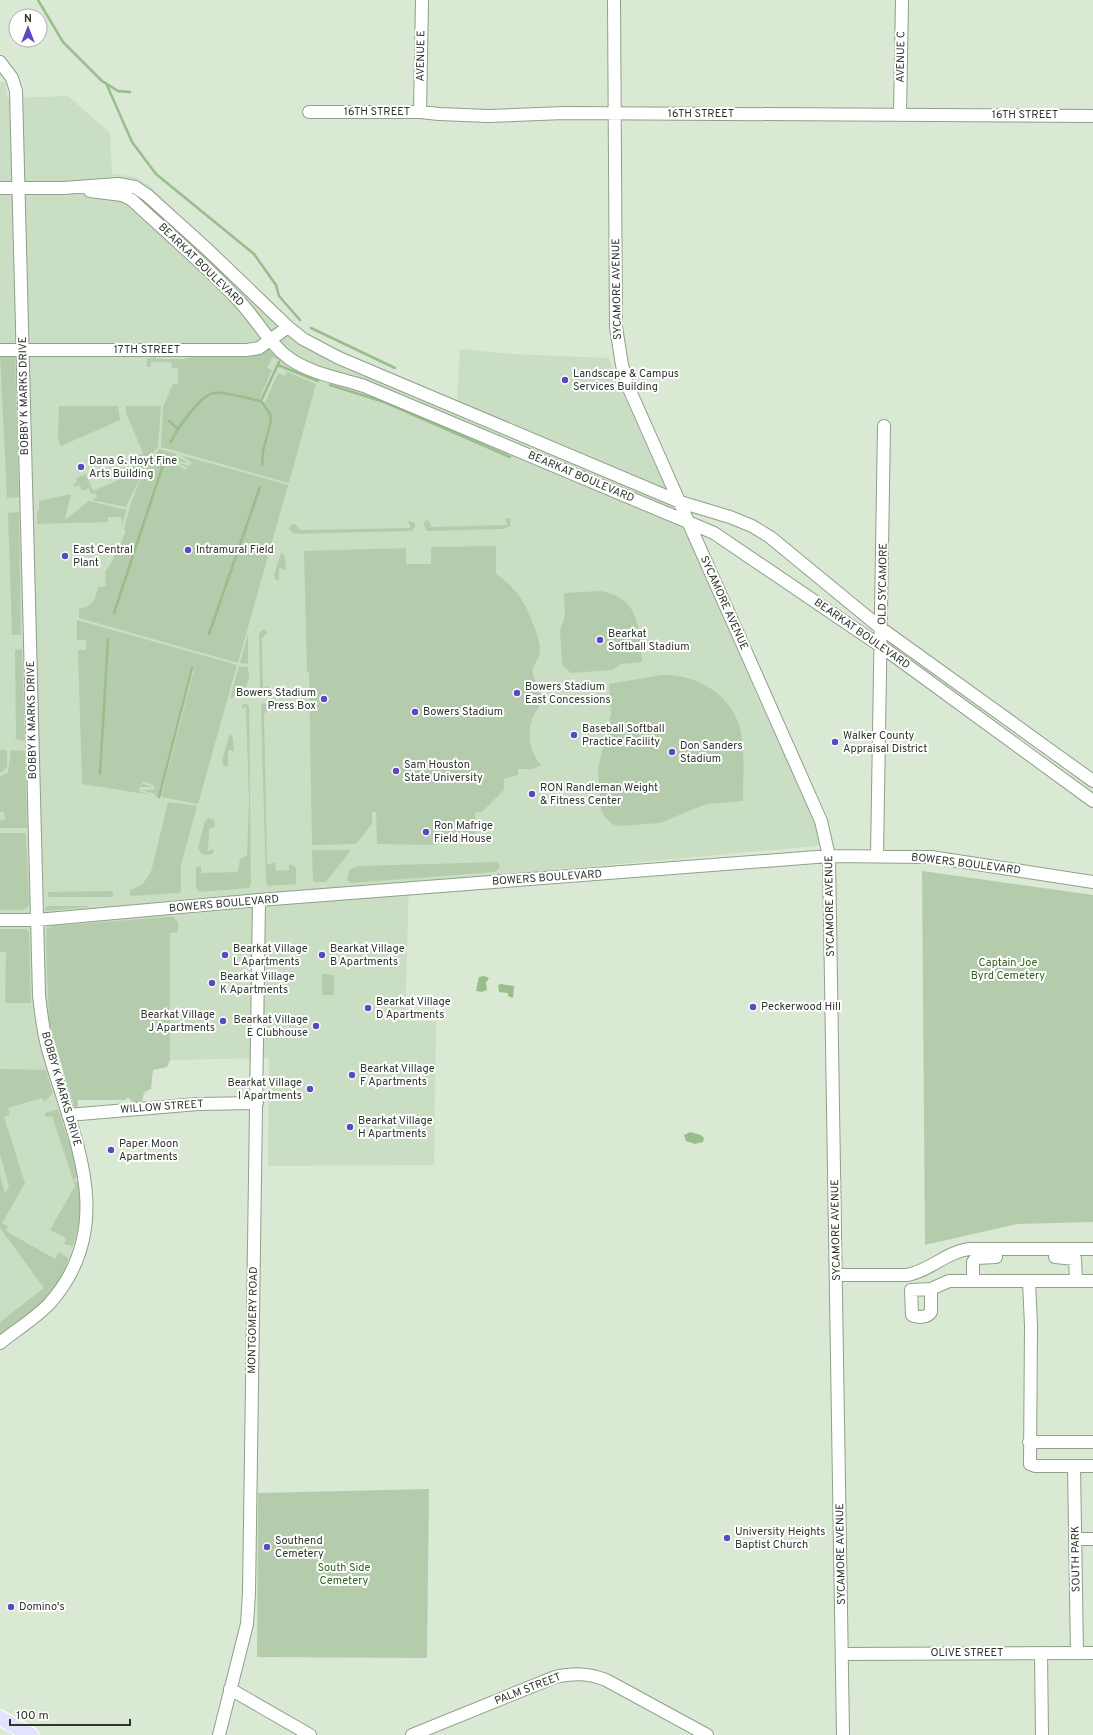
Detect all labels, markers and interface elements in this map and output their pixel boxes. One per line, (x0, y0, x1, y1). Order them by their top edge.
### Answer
north arrow (8, 8, 48, 48)
text: N (24, 12, 32, 26)
street label: AVENUE E (414, 30, 428, 82)
street label: AVENUE C (894, 31, 908, 83)
street label: 16TH STREET (344, 105, 410, 119)
street label: 16TH STREET (668, 107, 734, 121)
street label: 16TH STREET (992, 108, 1058, 122)
street label: BEARKAT BOULEVARD (155, 220, 247, 310)
street label: SYCAMORE AVENUE (609, 238, 625, 340)
street label: BOBBY K MARKS DRIVE (16, 337, 32, 455)
street label: 17TH STREET (114, 343, 180, 357)
place label: Landscape & Campus Services Building (573, 367, 679, 394)
marker: Landscape & Campus Services Building (560, 375, 570, 385)
street label: BEARKAT BOULEVARD (526, 448, 636, 506)
place label: Dana G. Hoyt Fine Arts Building (89, 454, 177, 481)
marker: Dana G. Hoyt Fine Arts Building (76, 462, 86, 472)
place label: East Central Plant (73, 543, 133, 570)
place label: Intramural Field (196, 543, 274, 557)
street label: OLD SYCAMORE (875, 543, 891, 625)
marker: Intramural Field (183, 545, 193, 555)
marker: East Central Plant (60, 551, 70, 561)
street label: SYCAMORE AVENUE (697, 554, 751, 652)
street label: BEARKAT BOULEVARD (811, 596, 913, 672)
place label: Bearkat Softball Stadium (608, 627, 690, 654)
marker: Bearkat Softball Stadium (595, 635, 605, 645)
street label: BOBBY K MARKS DRIVE (24, 661, 40, 779)
place label: Bowers Stadium East Concessions (525, 680, 611, 707)
place label: Bowers Stadium Press Box (236, 686, 316, 713)
marker: Bowers Stadium East Concessions (512, 688, 522, 698)
marker: Bowers Stadium Press Box (319, 694, 329, 704)
place label: Bowers Stadium (423, 705, 503, 719)
marker: Bowers Stadium (410, 707, 420, 717)
place label: Baseball Softball Practice Facility (582, 722, 665, 749)
place label: Walker County Appraisal District (843, 729, 927, 756)
marker: Baseball Softball Practice Facility (569, 730, 579, 740)
marker: Walker County Appraisal District (830, 737, 840, 747)
place label: Don Sanders Stadium (680, 739, 743, 766)
marker: Don Sanders Stadium (667, 747, 677, 757)
place label: Sam Houston State University (404, 758, 483, 785)
marker: Sam Houston State University (391, 766, 401, 776)
place label: RON Randleman Weight & Fitness Center (540, 781, 658, 808)
marker: RON Randleman Weight & Fitness Center (527, 789, 537, 799)
place label: Ron Mafrige Field House (434, 819, 493, 846)
marker: Ron Mafrige Field House (421, 827, 431, 837)
street label: BOWERS BOULEVARD (910, 850, 1022, 878)
street label: SYCAMORE AVENUE (822, 855, 838, 957)
street label: BOWERS BOULEVARD (491, 867, 603, 889)
street label: BOWERS BOULEVARD (168, 892, 280, 916)
place label: Bearkat Village L Apartments (233, 942, 308, 969)
place label: Bearkat Village B Apartments (330, 942, 405, 969)
marker: Bearkat Village L Apartments (220, 950, 230, 960)
marker: Bearkat Village B Apartments (317, 950, 327, 960)
park label: Captain Joe Byrd Cemetery (971, 956, 1045, 983)
place label: Bearkat Village K Apartments (220, 970, 295, 997)
marker: Bearkat Village K Apartments (207, 978, 217, 988)
place label: Bearkat Village D Apartments (376, 995, 451, 1022)
place label: Peckerwood Hill (761, 1000, 841, 1014)
marker: Peckerwood Hill (748, 1002, 758, 1012)
marker: Bearkat Village D Apartments (363, 1003, 373, 1013)
place label: Bearkat Village J Apartments (140, 1008, 215, 1035)
place label: Bearkat Village E Clubhouse (233, 1013, 308, 1040)
marker: Bearkat Village J Apartments (218, 1016, 228, 1026)
marker: Bearkat Village E Clubhouse (311, 1021, 321, 1031)
street label: BOBBY K MARKS DRIVE (38, 1030, 84, 1148)
place label: Bearkat Village F Apartments (360, 1062, 435, 1089)
marker: Bearkat Village F Apartments (347, 1070, 357, 1080)
place label: Bearkat Village I Apartments (227, 1076, 302, 1103)
marker: Bearkat Village I Apartments (305, 1084, 315, 1094)
street label: WILLOW STREET (120, 1097, 204, 1117)
place label: Bearkat Village H Apartments (358, 1114, 433, 1141)
marker: Bearkat Village H Apartments (345, 1122, 355, 1132)
place label: Paper Moon Apartments (119, 1137, 178, 1164)
marker: Paper Moon Apartments (106, 1145, 116, 1155)
street label: SYCAMORE AVENUE (828, 1179, 844, 1281)
street label: MONTGOMERY ROAD (245, 1266, 261, 1374)
street label: SYCAMORE AVENUE (833, 1503, 849, 1605)
place label: University Heights Baptist Church (735, 1525, 826, 1552)
street label: SOUTH PARK (1068, 1526, 1084, 1592)
marker: University Heights Baptist Church (722, 1533, 732, 1543)
place label: Southend Cemetery (275, 1534, 324, 1561)
marker: Southend Cemetery (262, 1542, 272, 1552)
park label: South Side Cemetery (318, 1561, 371, 1588)
place label: Domino's (19, 1600, 65, 1614)
marker: Domino's (6, 1602, 16, 1612)
street label: OLIVE STREET (931, 1646, 1003, 1660)
street label: PALM STREET (493, 1670, 563, 1708)
scale bar (10, 1701, 130, 1727)
text: 100 m (16, 1708, 49, 1724)

